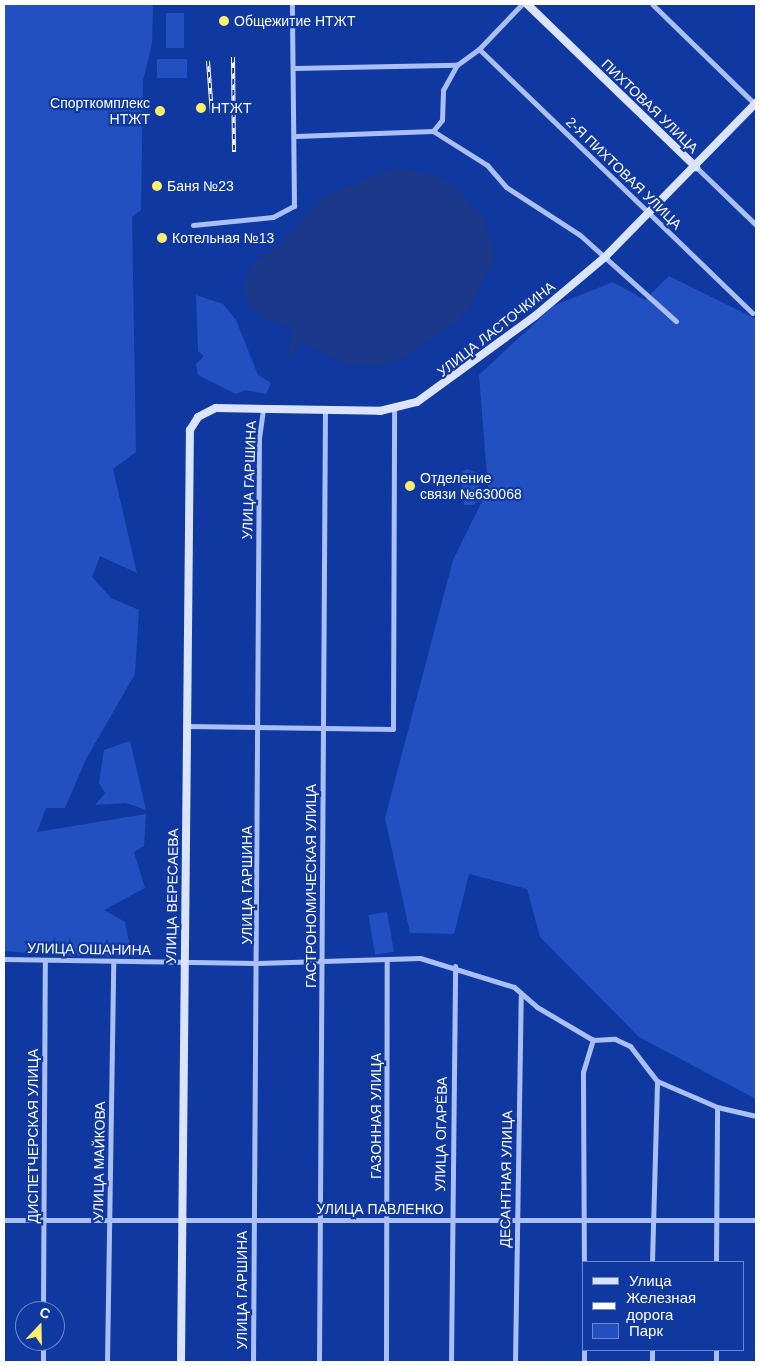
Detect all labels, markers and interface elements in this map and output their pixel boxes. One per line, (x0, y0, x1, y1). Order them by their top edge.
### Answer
place label: Общежитие НТЖТ (234, 13, 355, 29)
marker: Общежитие НТЖТ (218, 15, 230, 27)
street label: ПИХТОВАЯ УЛИЦА (598, 56, 702, 156)
place label: Спорткомплекс НТЖТ (50, 95, 150, 128)
place label: НТЖТ (211, 100, 251, 116)
marker: НТЖТ (195, 102, 207, 114)
marker: Спорткомплекс НТЖТ (154, 105, 166, 117)
street label: 2-Я ПИХТОВАЯ УЛИЦА (563, 113, 685, 233)
place label: Баня №23 (167, 178, 234, 194)
marker: Баня №23 (151, 180, 163, 192)
place label: Котельная №13 (172, 230, 274, 246)
marker: Котельная №13 (156, 232, 168, 244)
street label: УЛИЦА ЛАСТОЧКИНА (434, 278, 558, 380)
street label: УЛИЦА ГАРШИНА (239, 420, 259, 540)
place label: Отделение связи №630068 (420, 470, 522, 502)
marker: Отделение связи №630068 (404, 480, 416, 492)
street label: ГАСТРОНОМИЧЕСКАЯ УЛИЦА (303, 784, 319, 988)
street label: УЛИЦА ГАРШИНА (239, 826, 255, 944)
street label: УЛИЦА ВЕРЕСАЕВА (162, 828, 182, 964)
street label: УЛИЦА ОШАНИНА (27, 940, 151, 958)
street label: ДИСПЕТЧЕРСКАЯ УЛИЦА (25, 1049, 41, 1223)
street label: ГАЗОННАЯ УЛИЦА (368, 1053, 384, 1179)
street label: УЛИЦА ОГАРЁВА (432, 1076, 450, 1192)
street label: УЛИЦА МАЙКОВА (90, 1101, 108, 1221)
street label: ДЕСАНТНАЯ УЛИЦА (496, 1110, 516, 1248)
street label: УЛИЦА ПАВЛЕНКО (316, 1201, 444, 1217)
street label: УЛИЦА ГАРШИНА (234, 1231, 250, 1349)
legend (582, 1261, 745, 1351)
text: Улица (629, 1272, 672, 1289)
text: Железная дорога (626, 1289, 696, 1323)
north arrow (15, 1301, 65, 1351)
text: С (37, 1304, 53, 1322)
text: Парк (629, 1322, 663, 1339)

